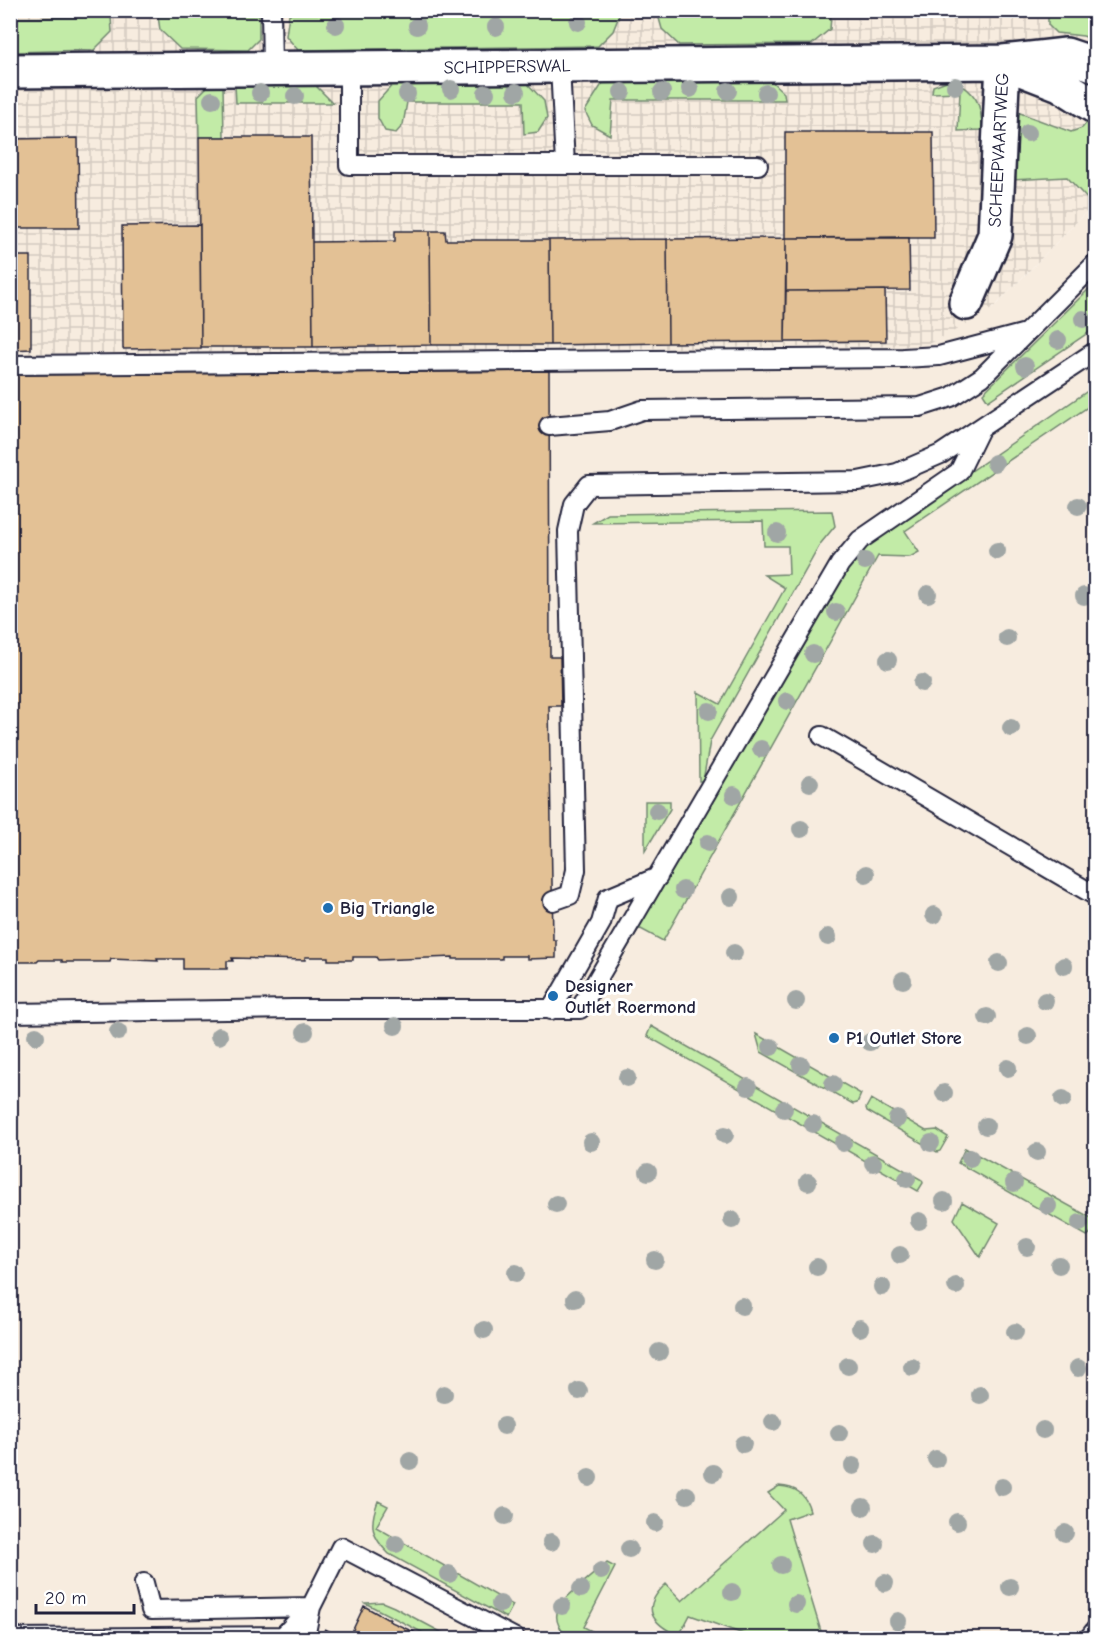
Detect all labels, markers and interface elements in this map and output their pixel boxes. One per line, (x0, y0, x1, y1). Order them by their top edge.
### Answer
street label: SCHIPPERSWAL (443, 55, 571, 79)
street label: SCHEEPVAARTWEG (984, 72, 1014, 228)
place label: Big Triangle (340, 898, 435, 919)
marker: Big Triangle (321, 901, 335, 915)
place label: Designer Outlet Roermond (565, 976, 696, 1018)
marker: Designer Outlet Roermond (546, 989, 560, 1003)
place label: P1 Outlet Store (846, 1028, 962, 1049)
marker: P1 Outlet Store (827, 1031, 841, 1045)
scale bar (36, 1577, 134, 1615)
text: 20 m (45, 1588, 86, 1609)

